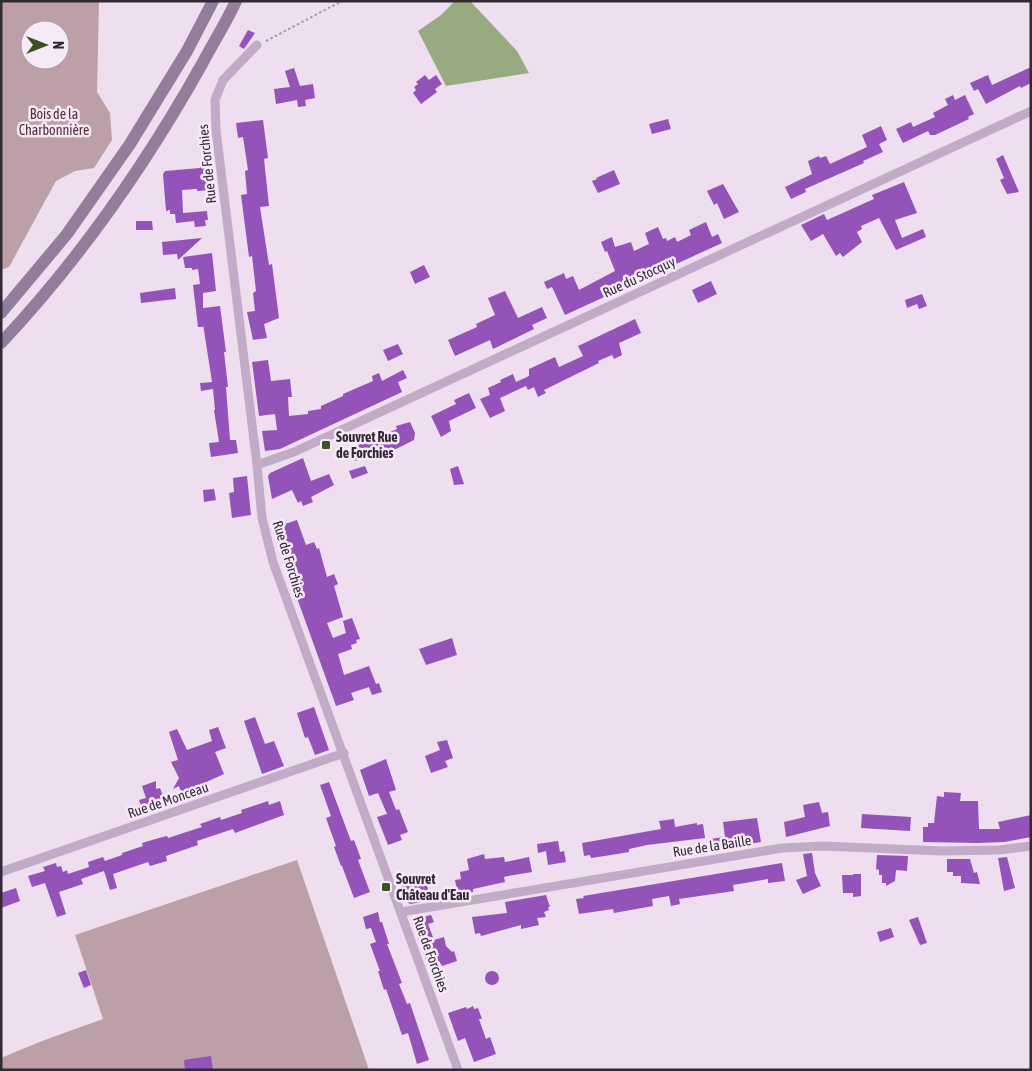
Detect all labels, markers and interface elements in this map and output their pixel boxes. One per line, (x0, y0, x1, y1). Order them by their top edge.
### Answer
north arrow (20, 20, 70, 70)
text: N (50, 41, 66, 49)
park label: Bois de la Charbonnière (19, 106, 89, 138)
street label: Rue de Forchies (195, 124, 219, 204)
street label: Rue du Stocquy (600, 253, 678, 301)
place label: Souvret Rue de Forchies (336, 429, 398, 461)
marker: Souvret Rue de Forchies (320, 439, 332, 451)
street label: Rue de Forchies (270, 519, 308, 599)
street label: Rue de Monceau (125, 779, 211, 821)
street label: Rue de la Baille (672, 832, 752, 860)
place label: Souvret Château d'Eau (396, 871, 469, 903)
marker: Souvret Château d'Eau (380, 881, 392, 893)
street label: Rue de Forchies (410, 914, 452, 994)

